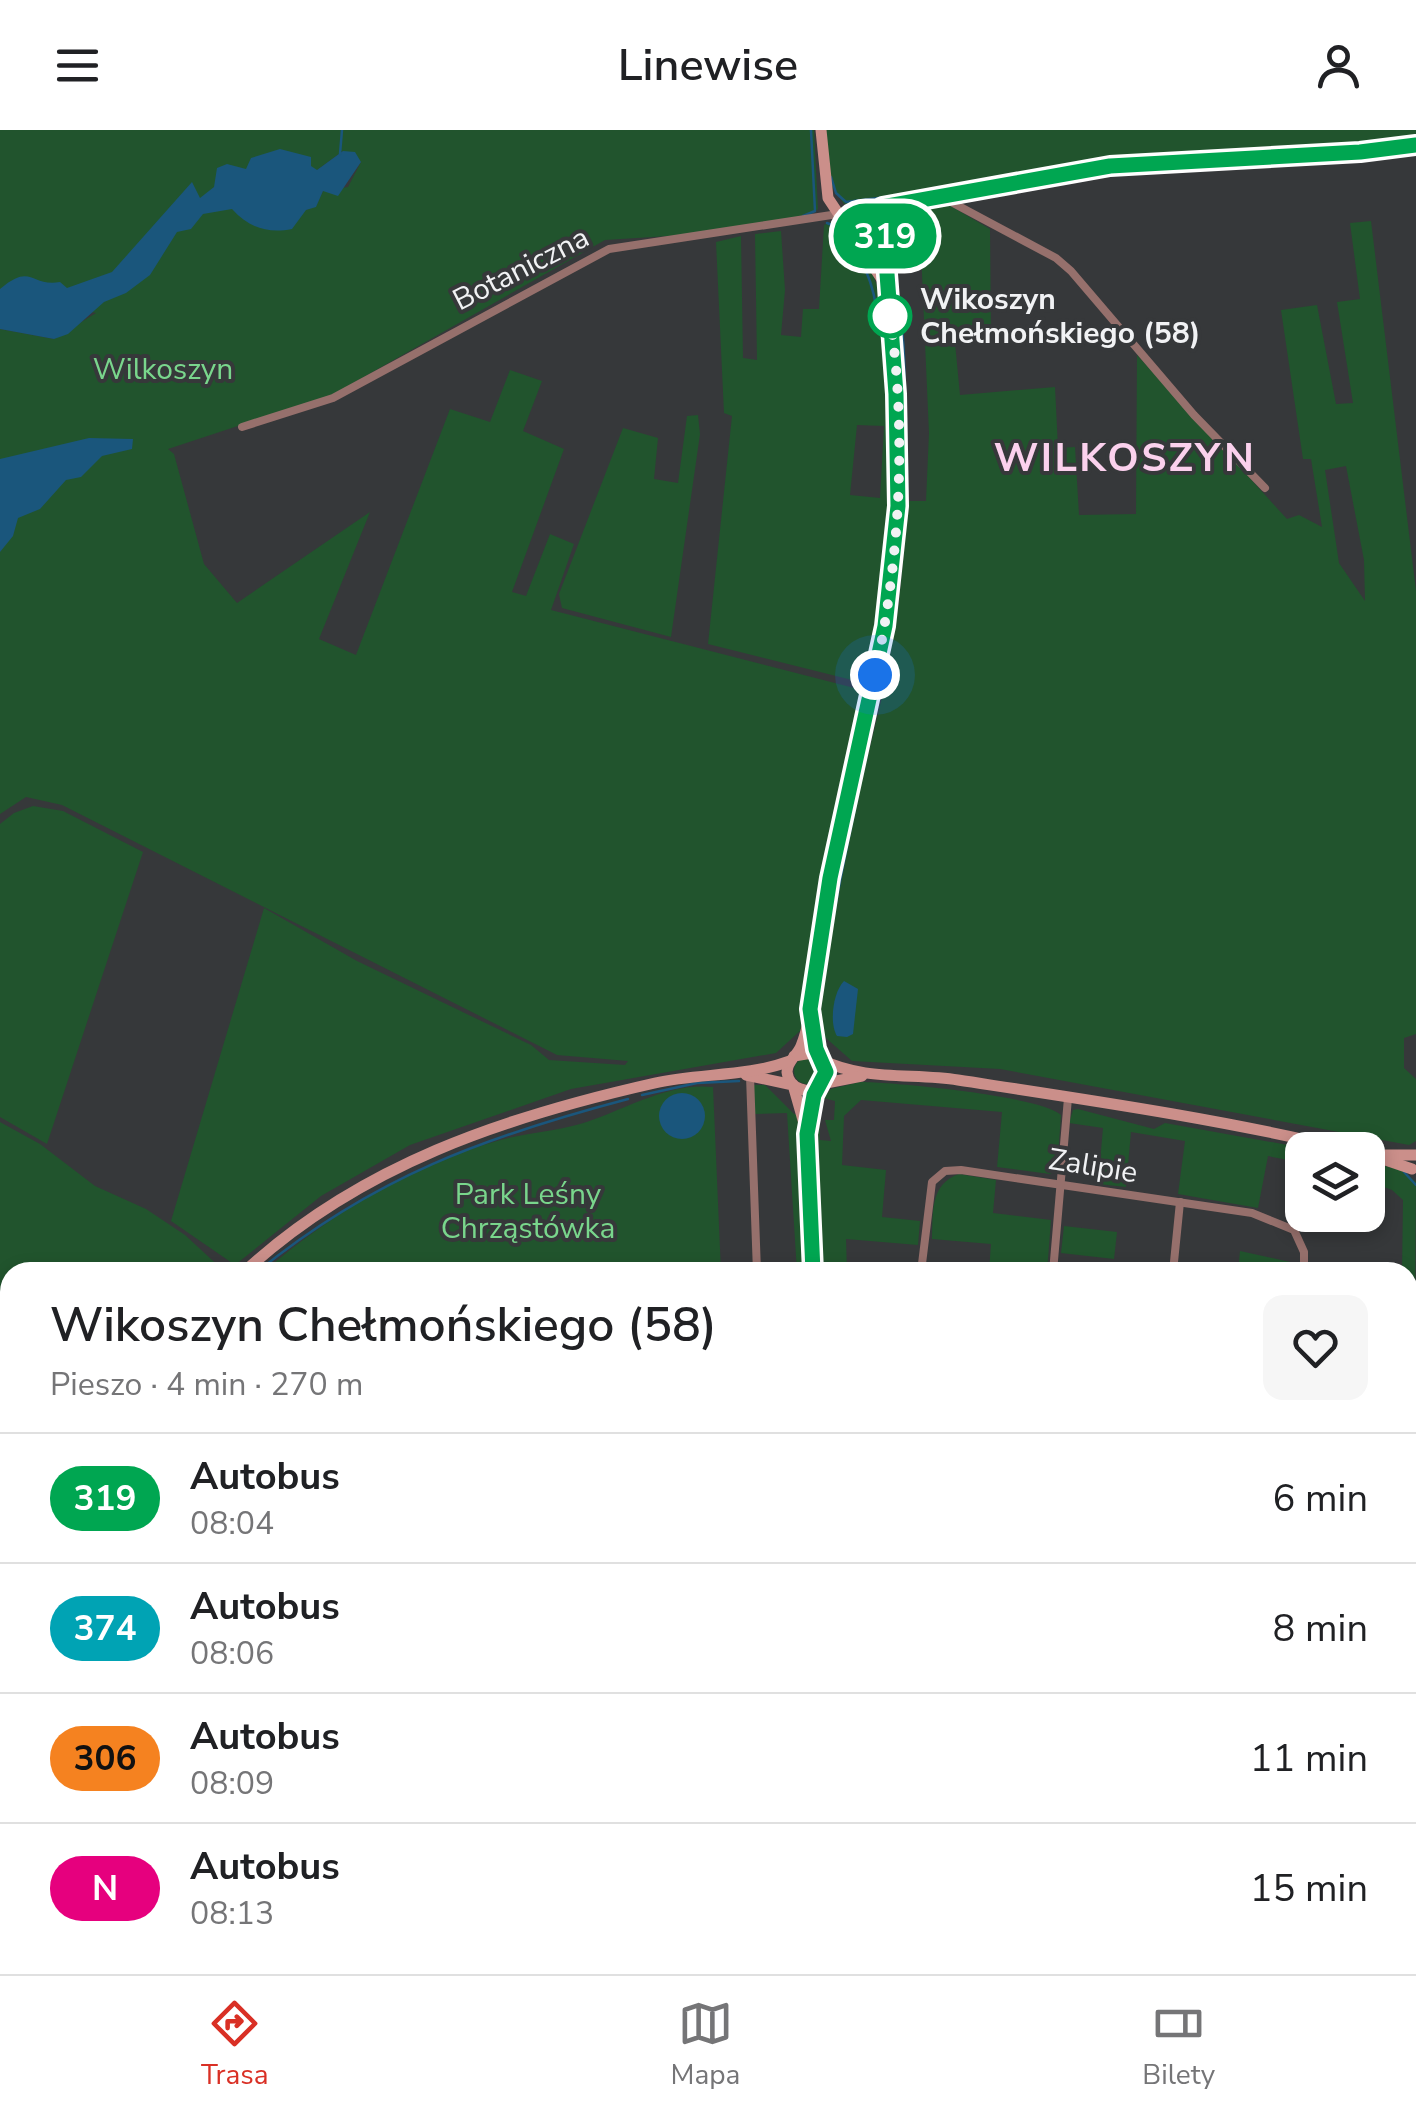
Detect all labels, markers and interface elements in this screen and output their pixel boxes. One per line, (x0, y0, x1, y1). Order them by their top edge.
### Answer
text: Linewise (618, 35, 798, 96)
icon: menu (50, 38, 105, 93)
icon: person (1311, 38, 1366, 93)
line badge: 319 (828, 204, 942, 268)
text: 319 (853, 213, 917, 260)
street label: Botaniczna (446, 217, 596, 321)
place label: Wikoszyn Chełmońskiego (58) (920, 279, 1201, 354)
marker: Wikoszyn Chełmońskiego (58) (869, 295, 911, 337)
park label: Wilkoszyn (93, 349, 233, 390)
district label: WILKOSZYN (994, 431, 1256, 485)
your location (850, 650, 900, 700)
map controls (1285, 1132, 1385, 1232)
button: layers (1285, 1132, 1385, 1232)
street label: Zalipie (1046, 1139, 1140, 1193)
park label: Park Leśny Chrząstówka (441, 1174, 615, 1249)
text: Wikoszyn Chełmońskiego (58) (50, 1292, 717, 1358)
button: heart (1263, 1295, 1368, 1400)
text: Pieszo · 4 min · 270 m (50, 1363, 363, 1406)
text: Autobus (190, 1451, 340, 1502)
text: 6 min (1273, 1473, 1368, 1524)
text: 319 (73, 1475, 137, 1522)
text: 08:04 (190, 1502, 274, 1545)
text: Autobus (190, 1581, 340, 1632)
text: 8 min (1273, 1603, 1368, 1654)
text: 374 (73, 1605, 137, 1652)
text: 08:06 (190, 1632, 274, 1675)
text: Autobus (190, 1711, 340, 1762)
text: 11 min (1250, 1733, 1368, 1784)
text: 306 (73, 1735, 137, 1782)
text: 08:09 (190, 1762, 274, 1805)
text: Autobus (190, 1841, 340, 1892)
text: 15 min (1250, 1863, 1368, 1914)
text: N (92, 1865, 118, 1912)
text: 08:13 (190, 1892, 274, 1935)
tab: Trasa (201, 1996, 269, 2094)
tab: Mapa (670, 1996, 740, 2094)
tab: Bilety (1142, 1996, 1215, 2094)

